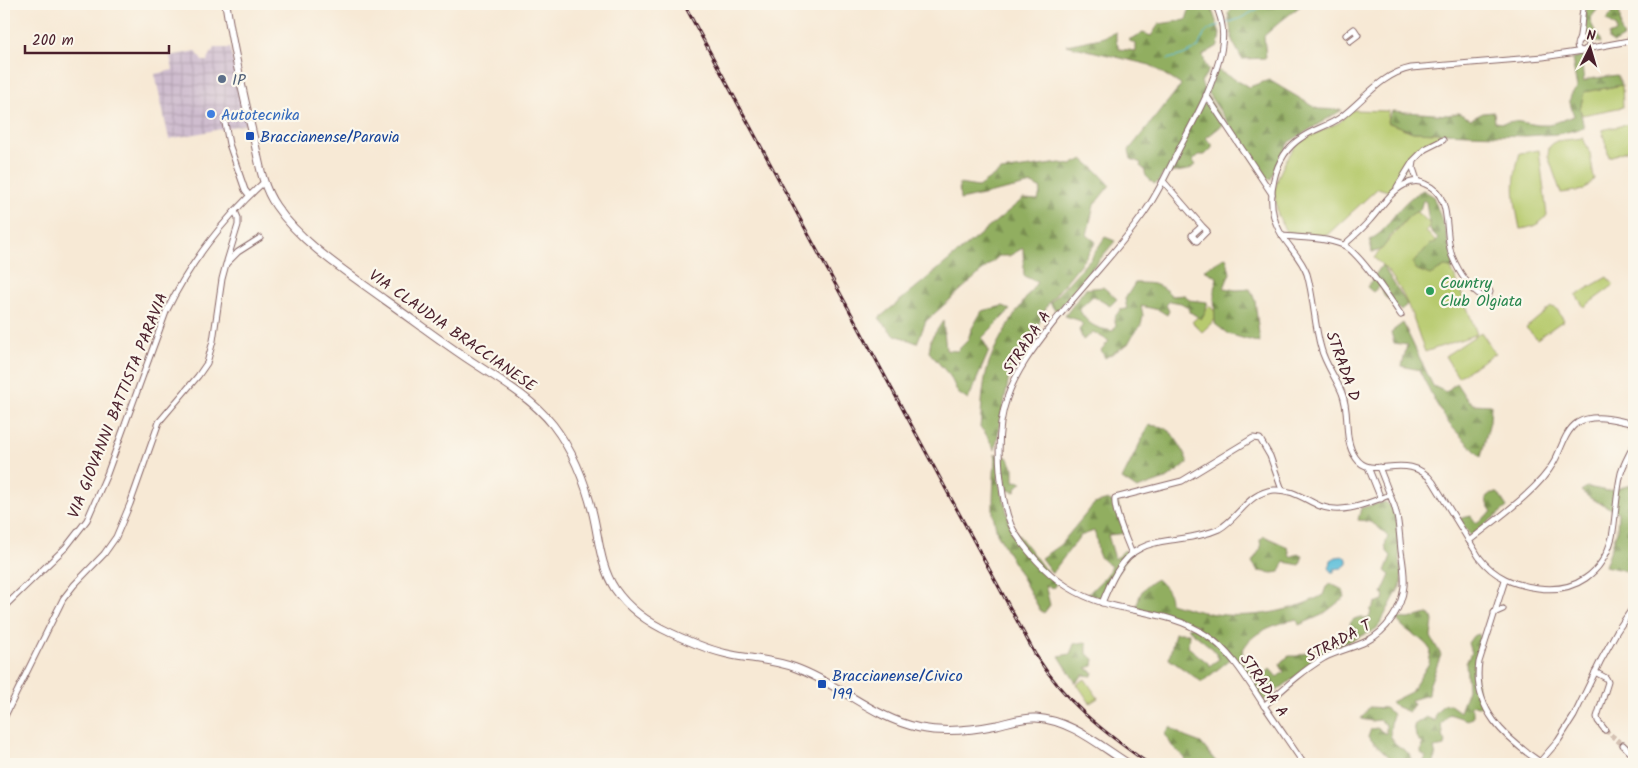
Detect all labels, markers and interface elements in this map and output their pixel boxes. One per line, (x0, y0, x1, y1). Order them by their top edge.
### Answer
scale bar (25, 22, 169, 54)
north arrow (1566, 22, 1616, 72)
text: N (1586, 25, 1597, 47)
text: 200 m (32, 29, 74, 53)
place label: IP (232, 68, 246, 93)
marker: IP (216, 73, 228, 85)
place label: Autotecnika (221, 103, 300, 128)
marker: Autotecnika (205, 108, 217, 120)
place label: Braccianense/Paravia (260, 125, 400, 150)
marker: Braccianense/Paravia (244, 130, 256, 142)
street label: VIA CLAUDIA BRACCIANESE (363, 264, 542, 399)
place label: Country Club Olgiata (1440, 271, 1522, 314)
marker: Country Club Olgiata (1424, 285, 1436, 297)
street label: VIA GIOVANNI BATTISTA PARAVIA (62, 289, 175, 522)
street label: STRADA A (997, 306, 1058, 380)
street label: STRADA D (1318, 328, 1367, 405)
street label: STRADA T (1301, 613, 1377, 669)
street label: STRADA A (1233, 649, 1294, 723)
place label: Braccianense/Civico 199 (832, 664, 963, 707)
marker: Braccianense/Civico 199 (816, 678, 828, 690)

